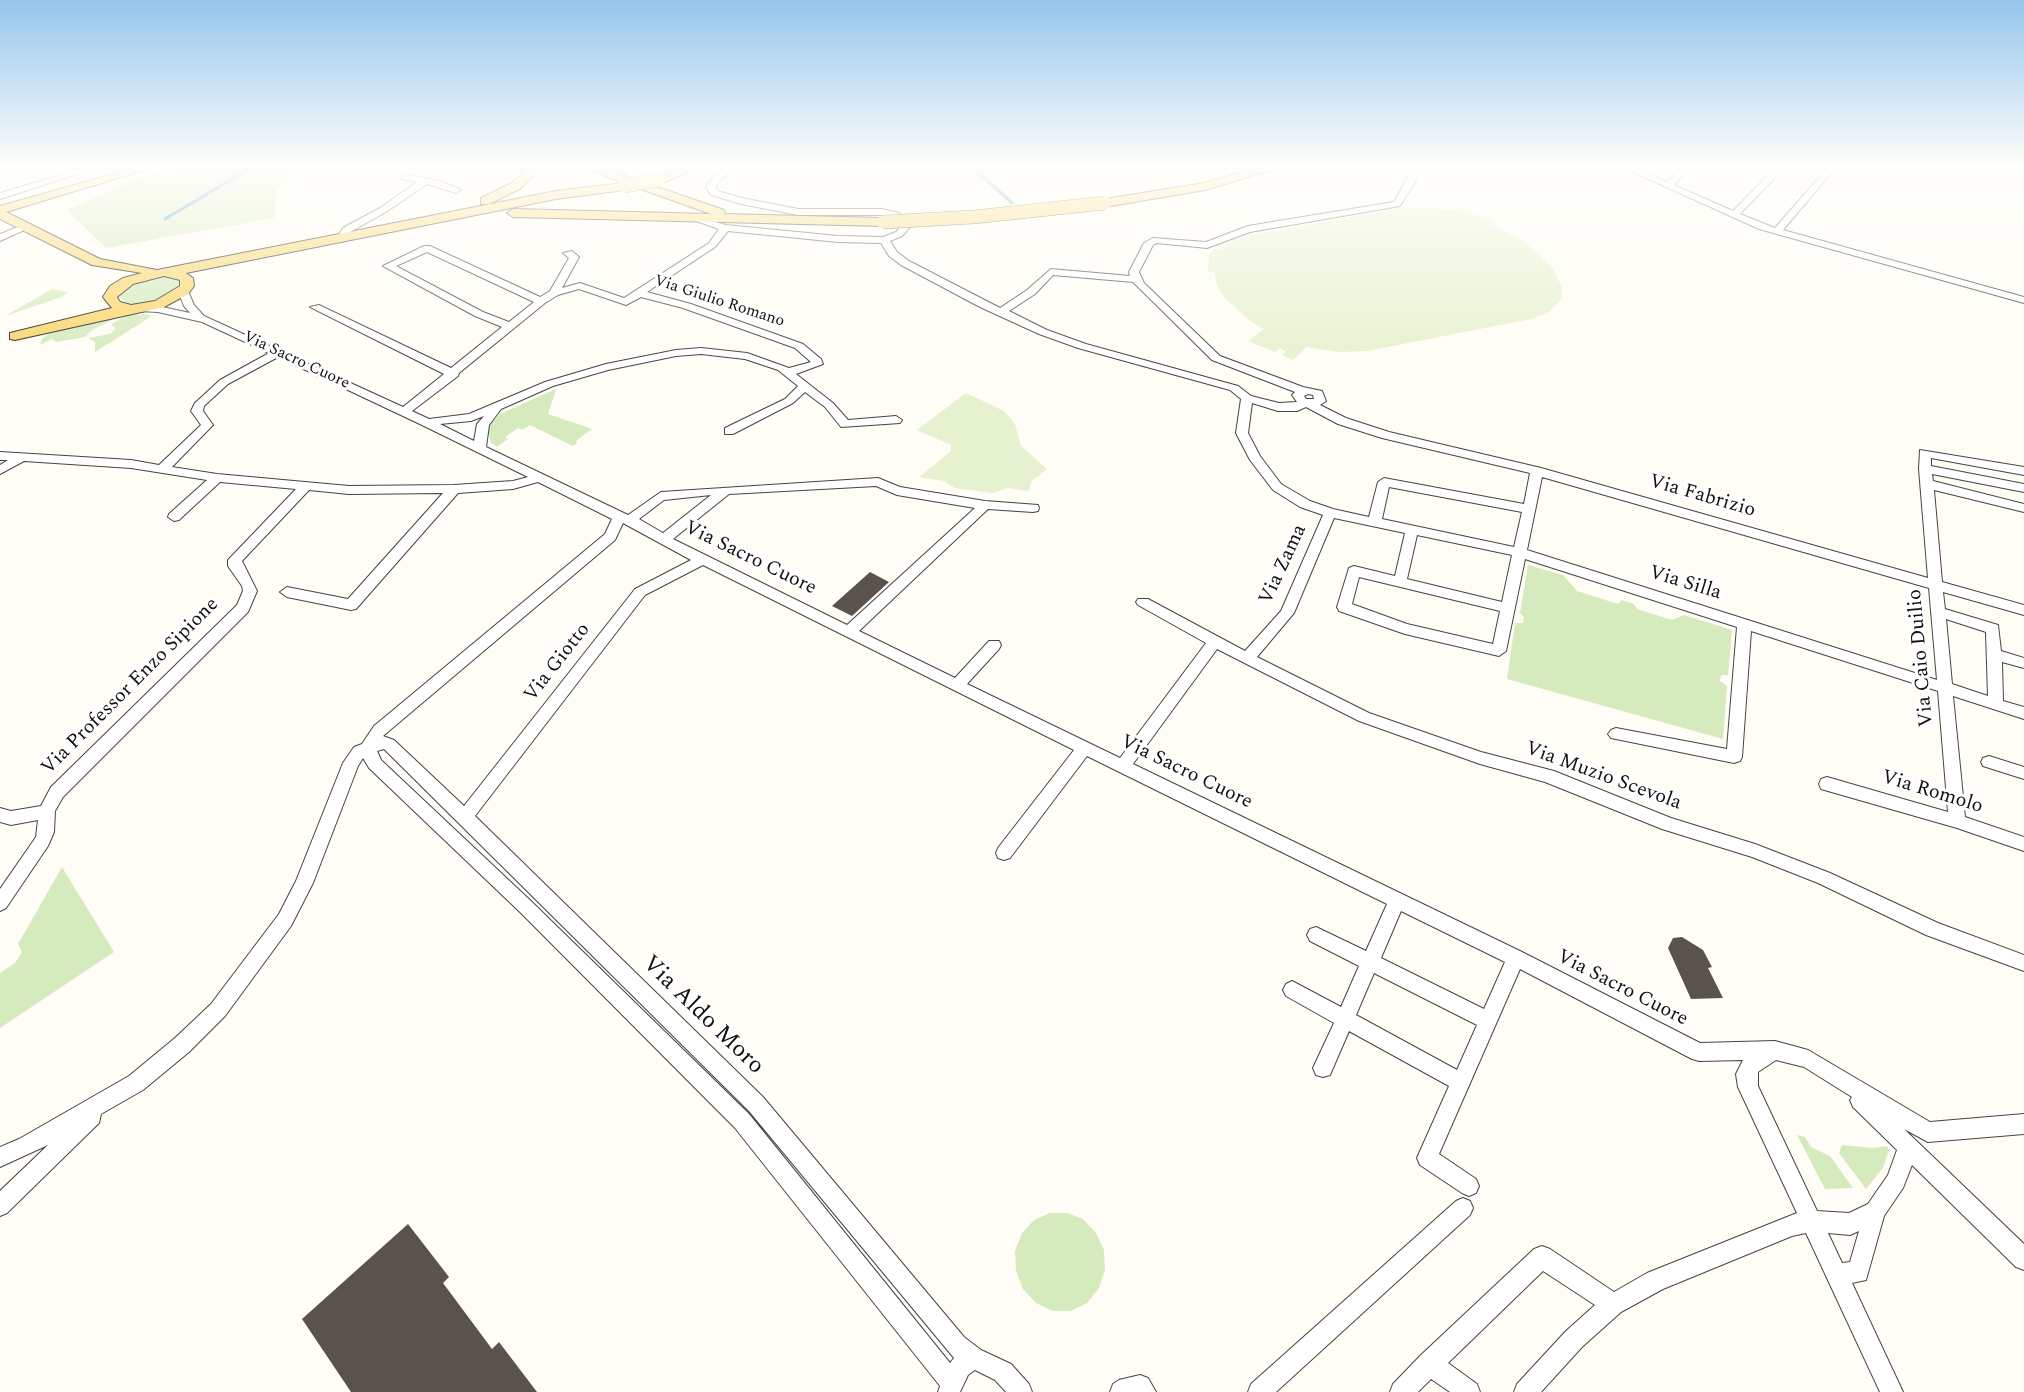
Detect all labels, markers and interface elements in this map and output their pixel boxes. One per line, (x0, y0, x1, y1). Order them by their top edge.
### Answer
street label: Via Giulio Romano (651, 272, 787, 332)
street label: Via Sacro Cuore (240, 328, 352, 394)
street label: Via Fabrizio (1646, 470, 1758, 524)
street label: Via Sacro Cuore (680, 517, 820, 601)
street label: Via Zama (1255, 521, 1313, 609)
street label: Via Silla (1646, 562, 1724, 606)
street label: Via Caio Duilio (1904, 588, 1940, 728)
street label: Via Professor Enzo Sipione (37, 593, 225, 781)
street label: Via Giotto (520, 619, 596, 707)
street label: Via Sacro Cuore (1116, 731, 1256, 815)
street label: Via Muzio Scevola (1522, 738, 1684, 816)
street label: Via Romolo (1879, 766, 1985, 820)
street label: Via Sacro Cuore (1552, 946, 1692, 1032)
street label: Via Aldo Moro (635, 951, 769, 1081)

